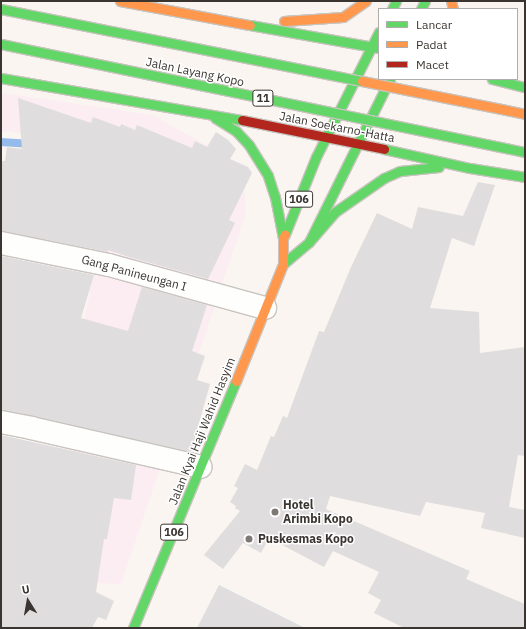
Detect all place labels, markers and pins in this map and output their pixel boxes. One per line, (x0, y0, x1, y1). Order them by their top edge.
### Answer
place label: Hotel Arimbi Kopo (283, 498, 353, 526)
marker: Hotel Arimbi Kopo (270, 507, 280, 517)
place label: Puskesmas Kopo (258, 532, 354, 546)
marker: Puskesmas Kopo (243, 533, 255, 545)

